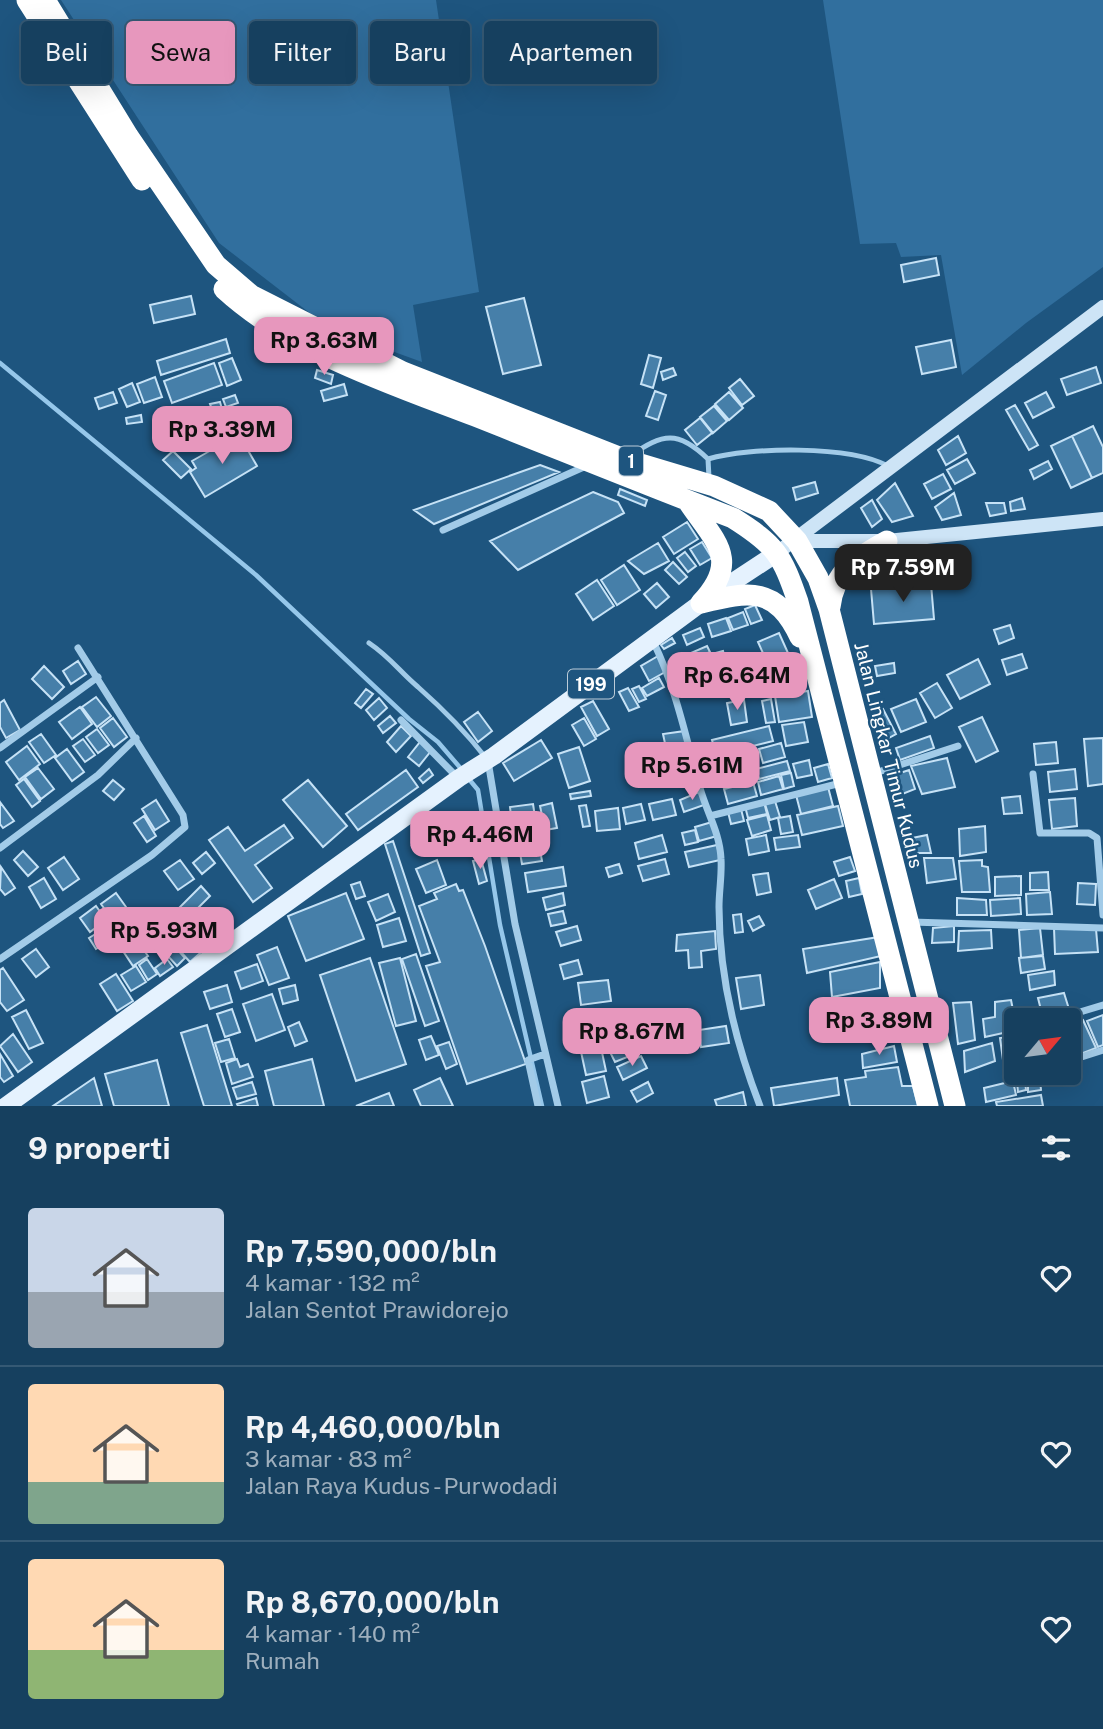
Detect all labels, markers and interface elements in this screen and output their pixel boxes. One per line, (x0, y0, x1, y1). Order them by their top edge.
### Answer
chip: Beli (21, 21, 112, 84)
chip: Sewa (126, 21, 235, 84)
chip: Filter (249, 21, 356, 84)
chip: Baru (370, 21, 470, 84)
chip: Apartemen (484, 21, 657, 84)
pin: Rp 3.63M (252, 318, 396, 377)
text: Rp 3.63M (270, 326, 378, 353)
pin: Rp 3.39M (150, 406, 294, 466)
text: Rp 3.39M (168, 415, 276, 442)
road number: 1 (619, 447, 643, 476)
pin: Rp 7.59M (831, 544, 975, 604)
text: Rp 7.59M (851, 553, 955, 580)
street label: Jalan Lingkar Timur Kudus (850, 640, 928, 870)
pin: Rp 6.64M (665, 652, 809, 712)
text: Rp 6.64M (683, 661, 791, 688)
road number: 199 (568, 670, 614, 698)
pin: Rp 5.61M (620, 742, 764, 802)
text: Rp 5.61M (641, 751, 743, 778)
pin: Rp 4.46M (408, 812, 552, 871)
text: Rp 4.46M (426, 820, 534, 847)
pin: Rp 5.93M (92, 908, 236, 967)
text: Rp 5.93M (110, 916, 218, 943)
pin: Rp 3.89M (807, 998, 951, 1057)
text: Rp 3.89M (825, 1006, 933, 1033)
north arrow (1004, 1008, 1082, 1085)
map controls (1004, 1008, 1081, 1085)
pin: Rp 8.67M (560, 1009, 704, 1068)
text: Rp 8.67M (579, 1017, 685, 1044)
icon: filters (1037, 1129, 1075, 1167)
text: 9 properti (28, 1130, 171, 1166)
text: Rp 7,590,000/bln (245, 1233, 497, 1269)
icon: home (84, 1236, 168, 1320)
icon: heart (1037, 1259, 1075, 1297)
text: 4 kamar · 132 m² (245, 1269, 420, 1296)
text: Jalan Sentot Prawidorejo (245, 1296, 509, 1323)
text: Rp 4,460,000/bln (245, 1409, 501, 1445)
icon: home (84, 1412, 168, 1496)
icon: heart (1037, 1435, 1075, 1473)
text: 3 kamar · 83 m² (245, 1445, 411, 1472)
text: Jalan Raya Kudus - Purwodadi (245, 1472, 558, 1499)
text: Rp 8,670,000/bln (245, 1584, 500, 1620)
icon: home (84, 1587, 168, 1671)
icon: heart (1037, 1610, 1075, 1648)
text: 4 kamar · 140 m² (245, 1620, 420, 1647)
text: Rumah (245, 1647, 320, 1674)

